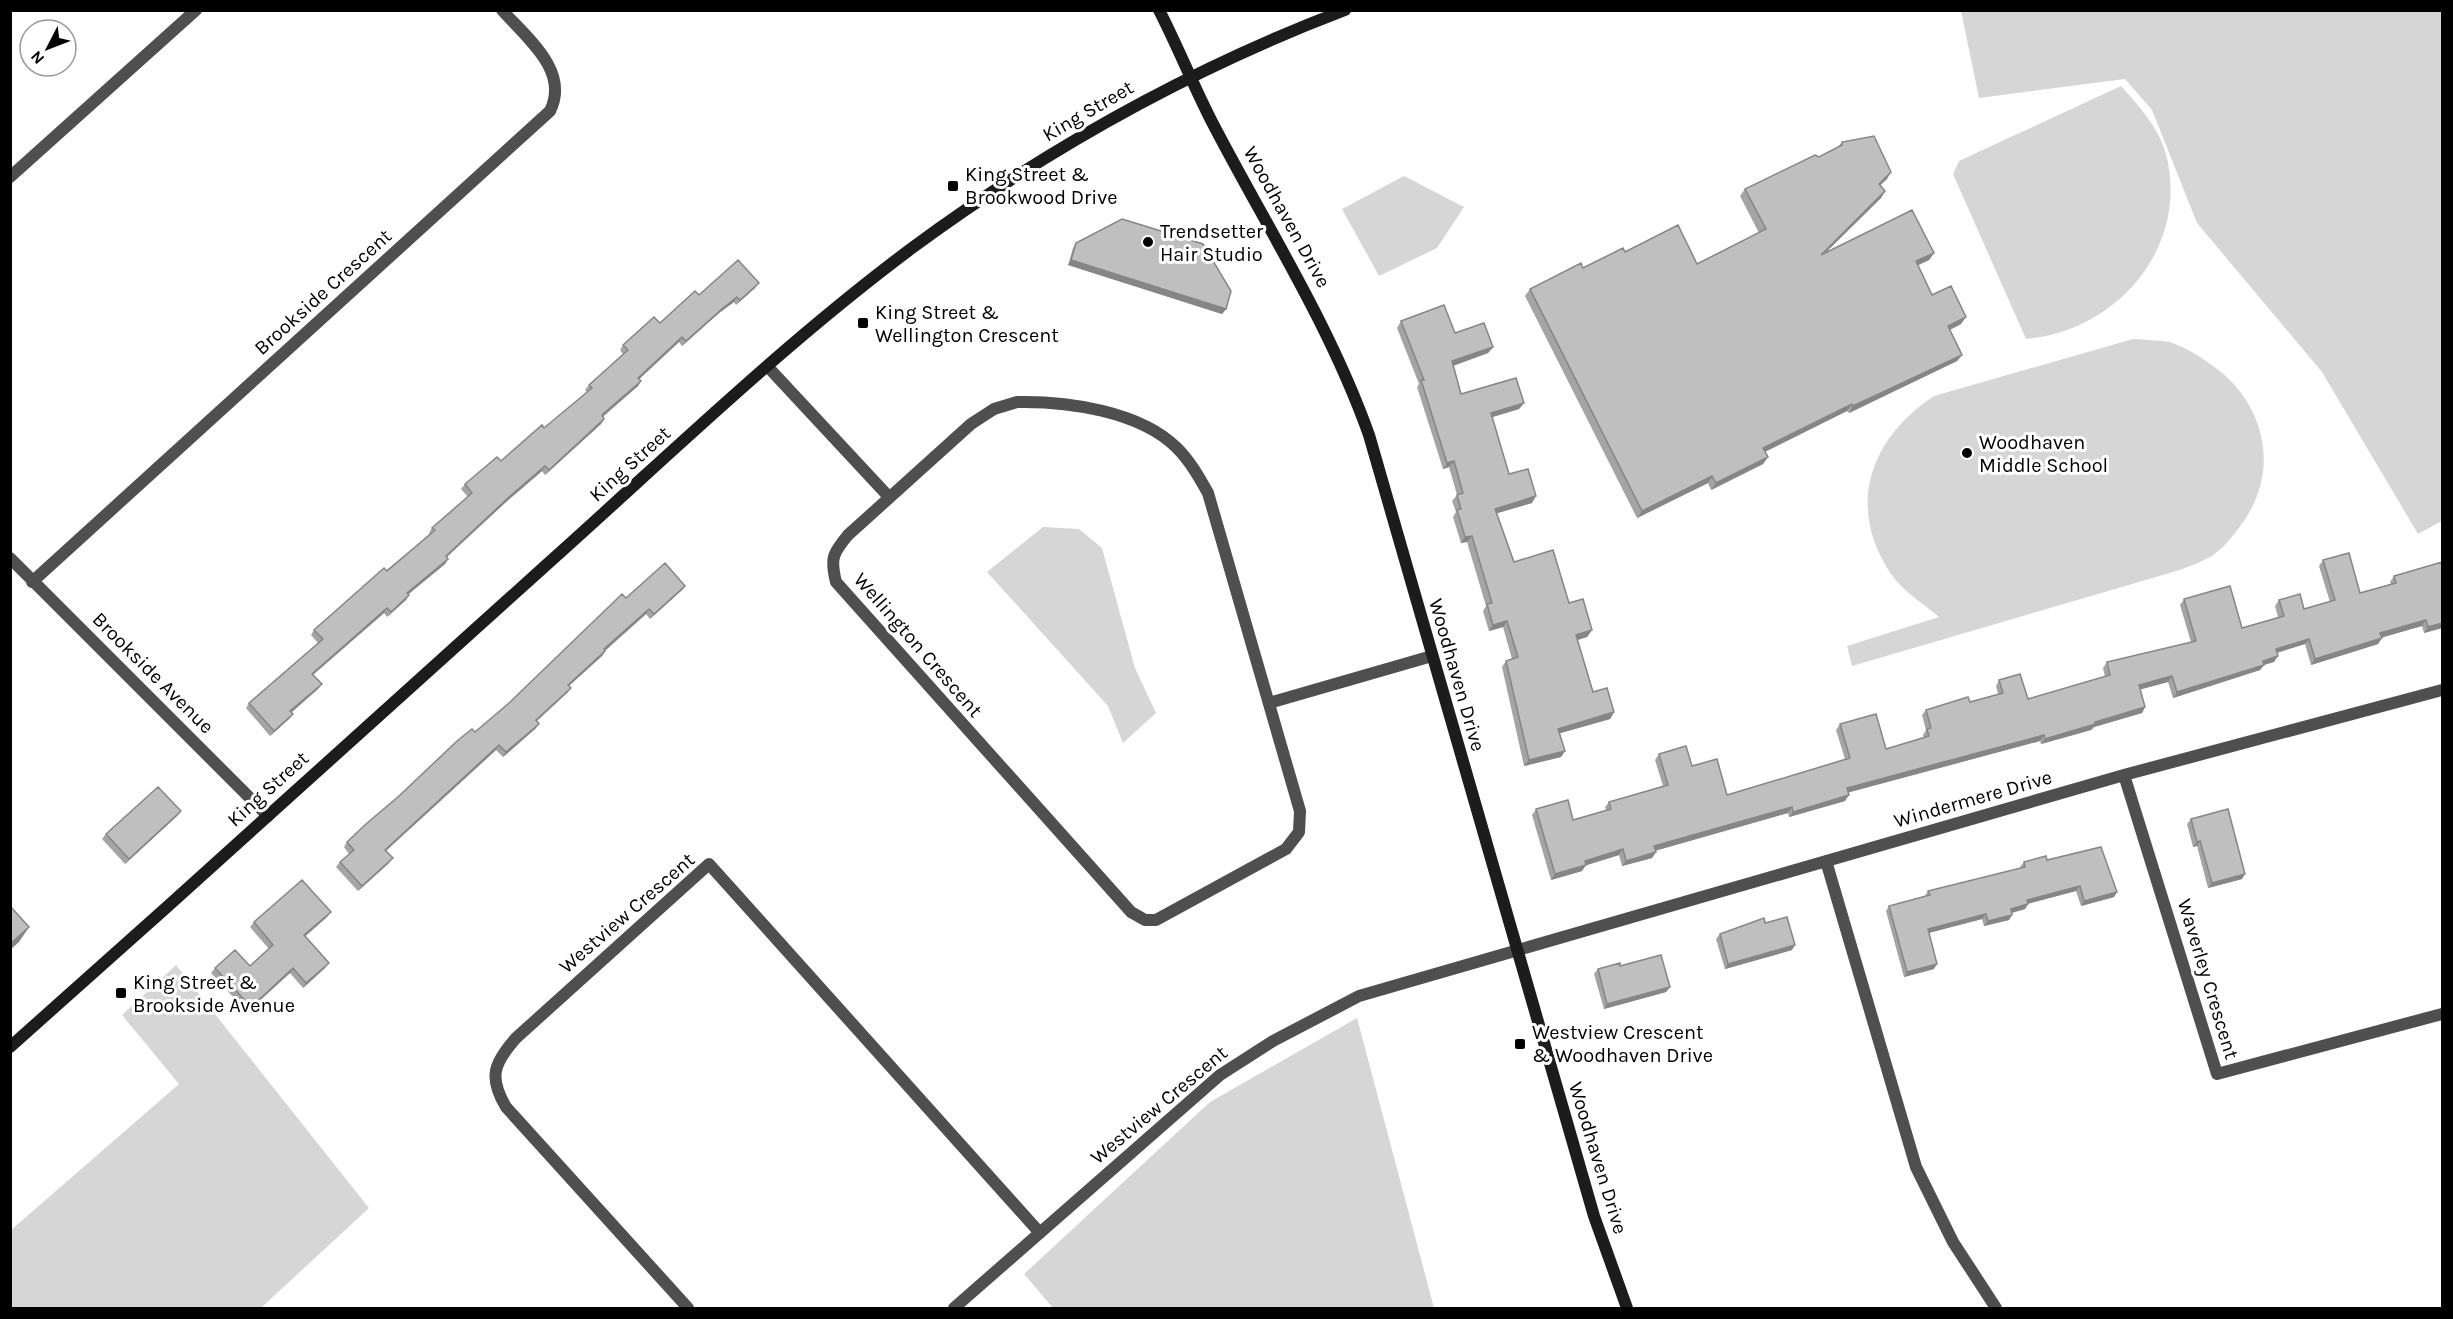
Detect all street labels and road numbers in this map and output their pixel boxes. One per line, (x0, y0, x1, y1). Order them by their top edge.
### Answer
street label: King Street (1038, 76, 1138, 146)
street label: Woodhaven Drive (1239, 142, 1335, 292)
street label: Brookside Crescent (250, 224, 397, 360)
street label: King Street (585, 421, 676, 506)
street label: Wellington Crescent (849, 568, 987, 722)
street label: Woodhaven Drive (1424, 596, 1490, 754)
street label: Brookside Avenue (88, 608, 218, 738)
street label: King Street (223, 746, 314, 831)
street label: Windermere Drive (1891, 765, 2055, 833)
street label: Westview Crescent (555, 848, 700, 978)
street label: Waverley Crescent (2173, 896, 2243, 1062)
street label: Westview Crescent (1086, 1041, 1232, 1169)
street label: Woodhaven Drive (1564, 1079, 1632, 1237)

